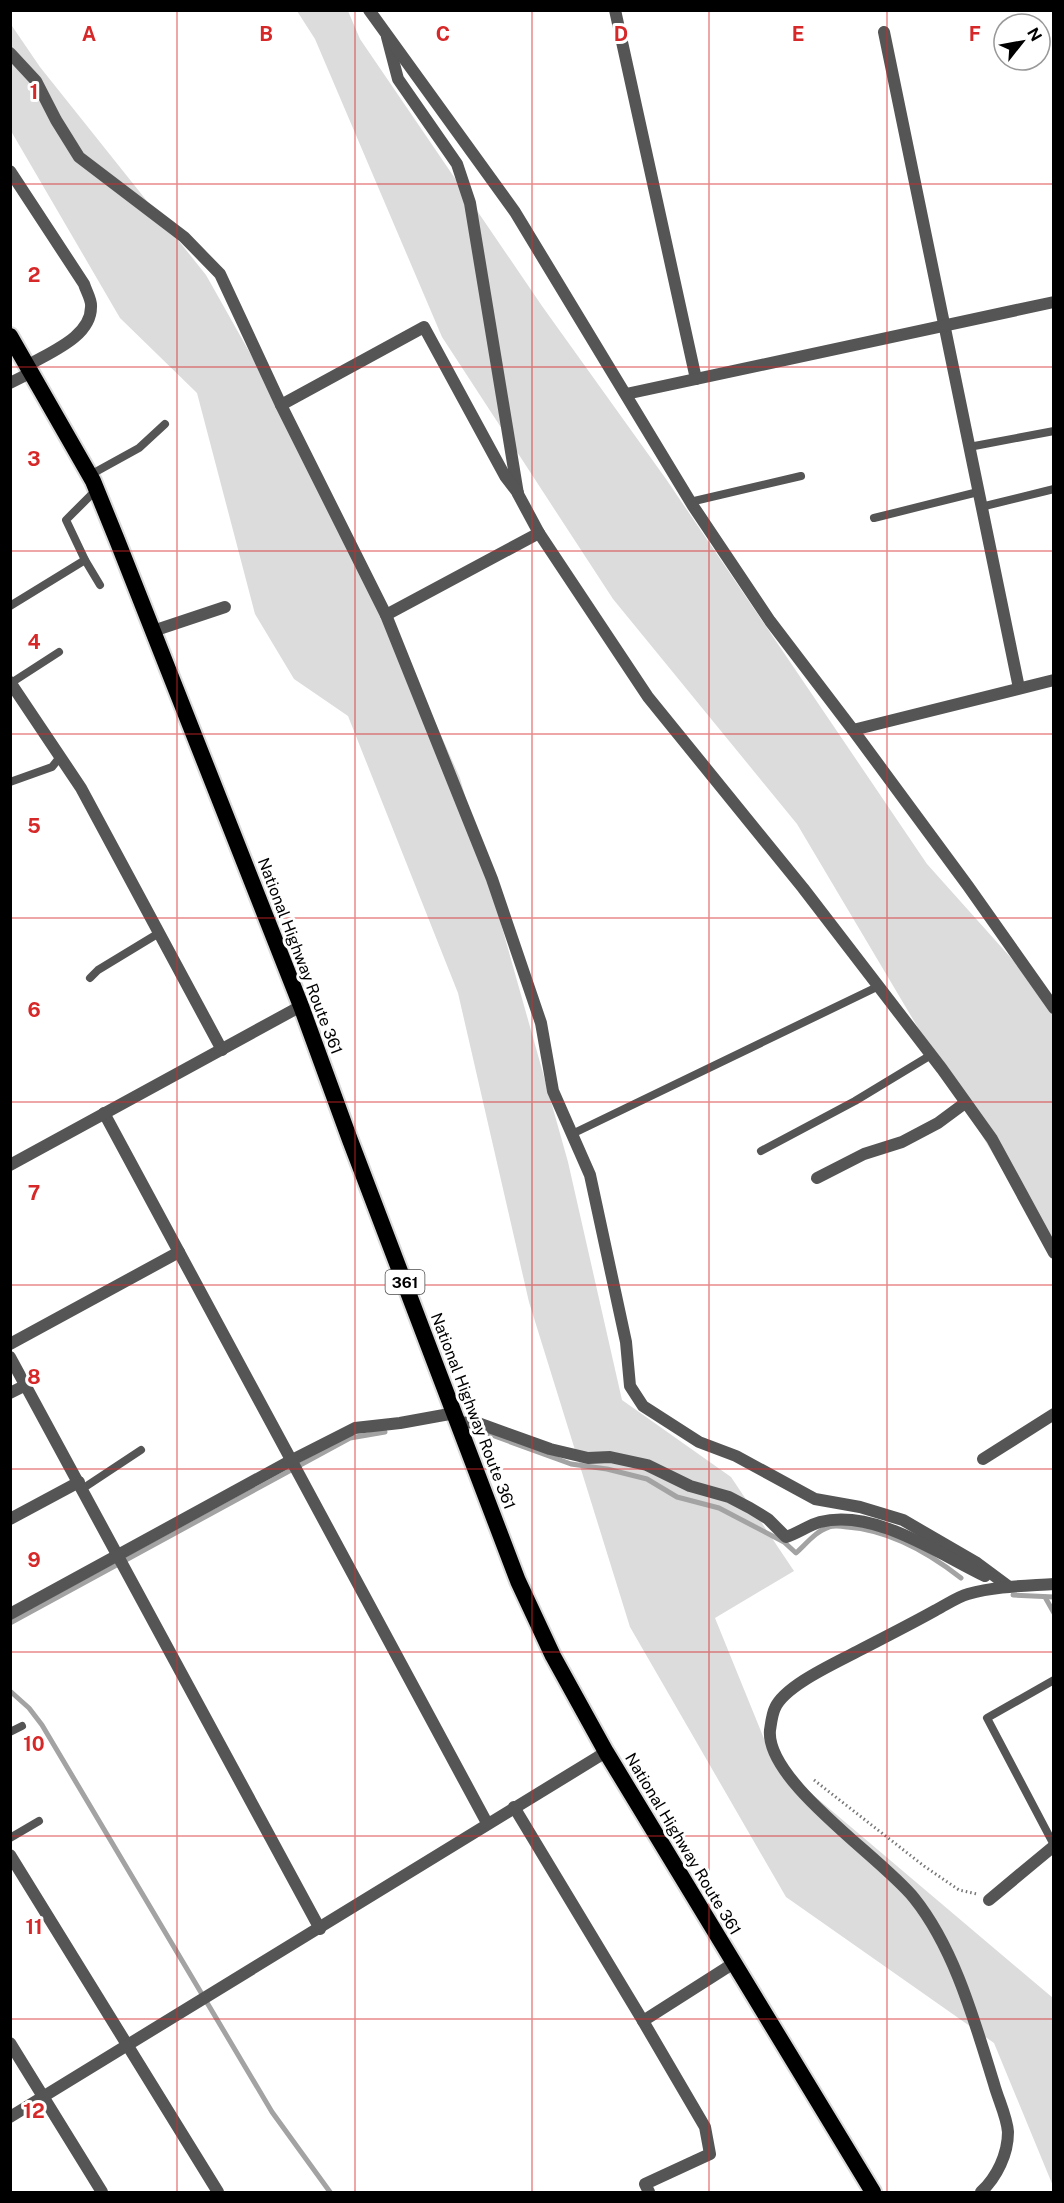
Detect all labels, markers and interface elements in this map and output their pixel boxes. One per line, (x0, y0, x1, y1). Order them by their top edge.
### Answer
north arrow (992, 12, 1052, 72)
text: A (82, 22, 96, 46)
text: B (259, 22, 273, 46)
text: C (436, 22, 450, 46)
text: D (614, 22, 628, 46)
text: E (792, 22, 804, 46)
text: F (969, 22, 981, 46)
text: N (1023, 24, 1046, 45)
text: 1 (30, 80, 38, 104)
text: 2 (28, 263, 40, 287)
text: 3 (27, 447, 41, 471)
text: 4 (27, 630, 41, 654)
text: 5 (27, 814, 41, 838)
street label: National Highway Route 361 (254, 855, 346, 1057)
text: 6 (27, 998, 41, 1022)
text: 7 (28, 1181, 40, 1205)
road number: 361 (386, 1270, 424, 1294)
street label: National Highway Route 361 (427, 1310, 519, 1512)
text: 8 (27, 1365, 41, 1389)
text: 9 (27, 1548, 41, 1572)
text: 10 (23, 1732, 45, 1756)
street label: National Highway Route 361 (621, 1749, 745, 1939)
text: 11 (25, 1915, 43, 1939)
text: 12 (23, 2099, 45, 2123)

